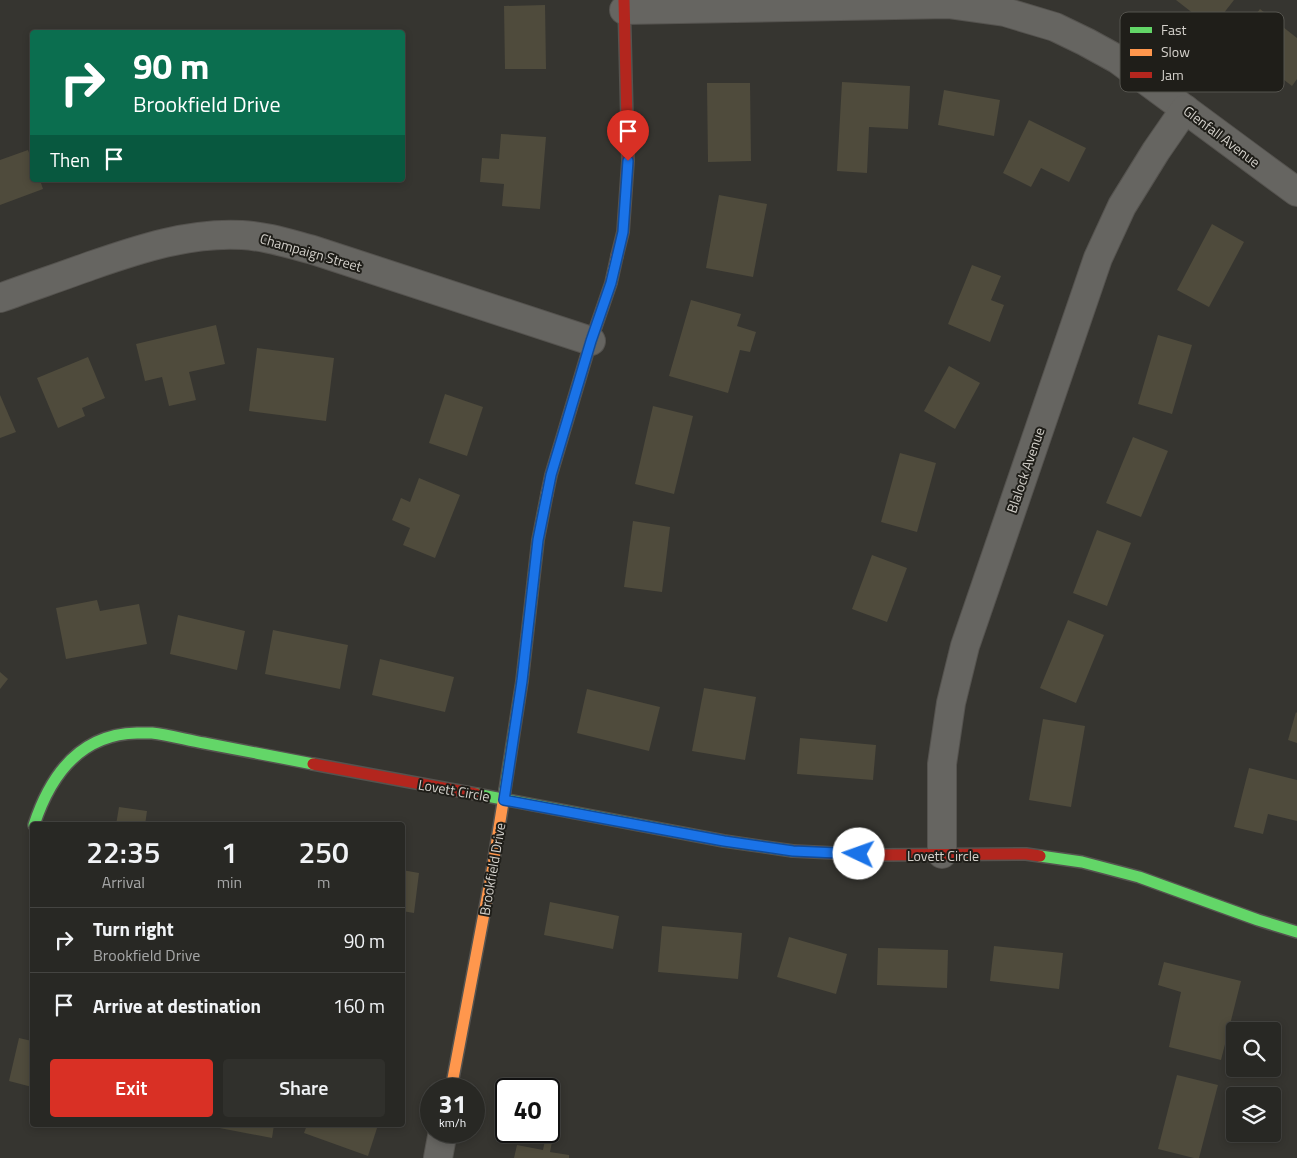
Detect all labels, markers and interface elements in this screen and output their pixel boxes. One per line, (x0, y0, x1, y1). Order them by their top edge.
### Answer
legend (1120, 12, 1284, 92)
text: Fast (1161, 19, 1186, 40)
text: 90 m (133, 39, 209, 93)
text: Slow (1161, 41, 1190, 62)
icon: right (50, 50, 115, 115)
text: Jam (1161, 64, 1184, 85)
text: Brookfield Drive (133, 87, 281, 121)
street label: Glenfall Avenue (1179, 100, 1265, 172)
pin (607, 110, 649, 161)
icon: arrive (614, 117, 642, 145)
text: Then (50, 145, 90, 174)
icon: arrive (100, 145, 128, 173)
street label: Champaign Street (258, 227, 365, 277)
street label: Blalock Avenue (1001, 424, 1049, 516)
street label: Lovett Circle (417, 773, 491, 807)
street label: Brookfield Drive (474, 821, 510, 917)
position arrow (832, 827, 884, 879)
text: 22:35 (86, 829, 161, 875)
text: 1 (221, 829, 238, 875)
text: 250 (298, 829, 349, 875)
street label: Lovett Circle (907, 845, 979, 866)
text: Arrival (102, 870, 145, 894)
text: min (217, 870, 242, 894)
text: m (317, 870, 330, 894)
text: Turn right (93, 914, 174, 943)
icon: right (50, 926, 78, 954)
text: 90 m (344, 926, 385, 955)
text: Brookfield Drive (93, 943, 200, 967)
icon: arrive (50, 991, 78, 1019)
text: Arrive at destination (93, 991, 261, 1020)
text: 160 m (333, 991, 385, 1020)
map controls (1226, 1022, 1281, 1142)
button: search (1226, 1022, 1281, 1077)
button: Exit (50, 1059, 213, 1117)
button: Share (223, 1059, 385, 1117)
speed limit sign: 40 (495, 1078, 560, 1143)
text: 31 (438, 1085, 467, 1123)
button: layers (1226, 1087, 1281, 1142)
text: km/h (439, 1113, 466, 1132)

